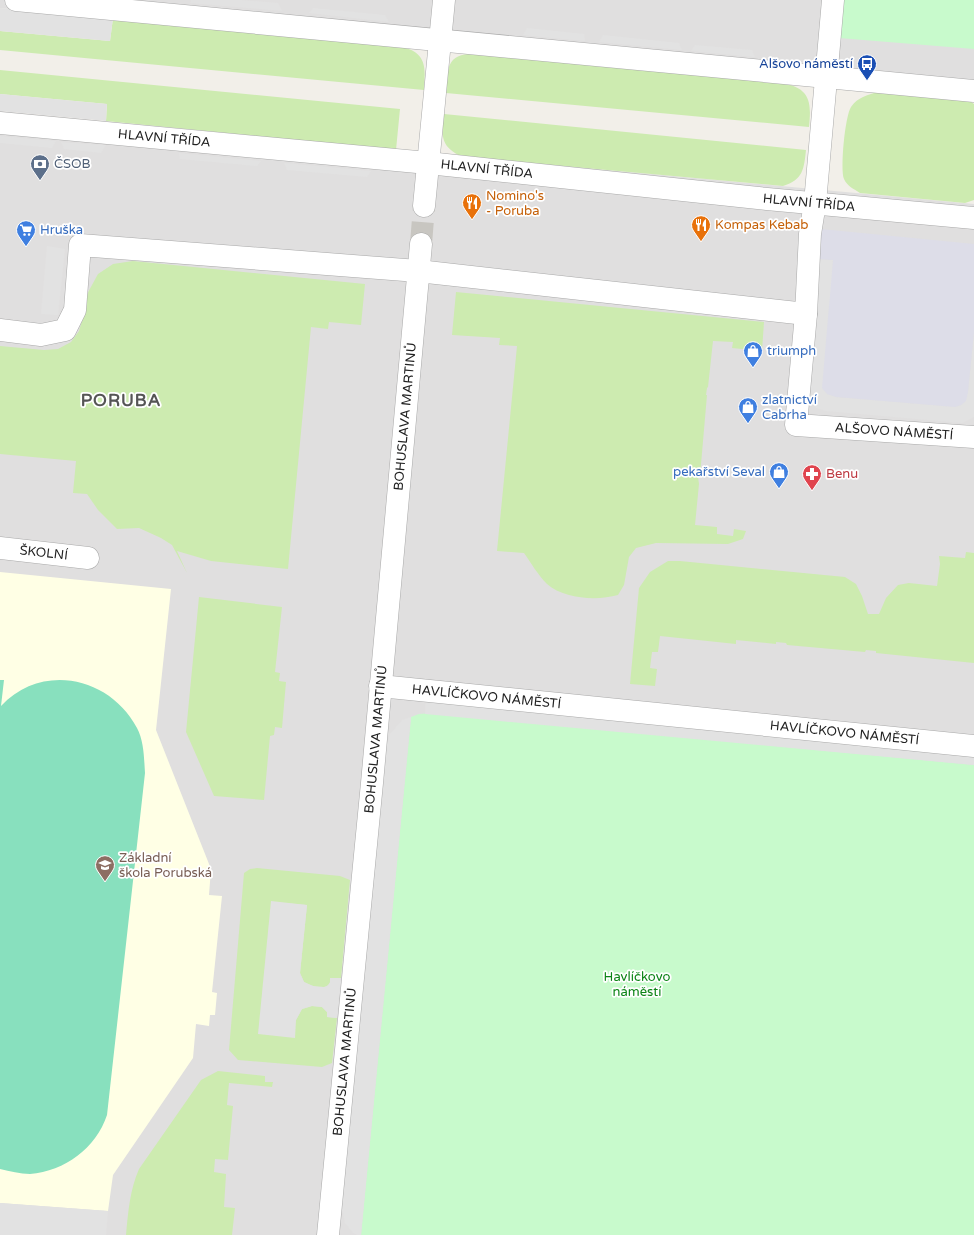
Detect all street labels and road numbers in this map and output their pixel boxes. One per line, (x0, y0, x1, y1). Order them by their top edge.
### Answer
street label: HLAVNÍ TŘÍDA (117, 126, 212, 151)
street label: HLAVNÍ TŘÍDA (440, 156, 534, 182)
street label: HLAVNÍ TŘÍDA (762, 191, 856, 215)
street label: BOHUSLAVA MARTINŮ (391, 342, 420, 491)
street label: ALŠOVO NÁMĚSTÍ (834, 420, 954, 444)
street label: ŠKOLNÍ (19, 542, 69, 564)
street label: BOHUSLAVA MARTINŮ (361, 664, 391, 814)
street label: HAVLÍČKOVO NÁMĚSTÍ (411, 681, 562, 712)
street label: HAVLÍČKOVO NÁMĚSTÍ (769, 717, 920, 748)
street label: BOHUSLAVA MARTINŮ (330, 987, 360, 1137)

